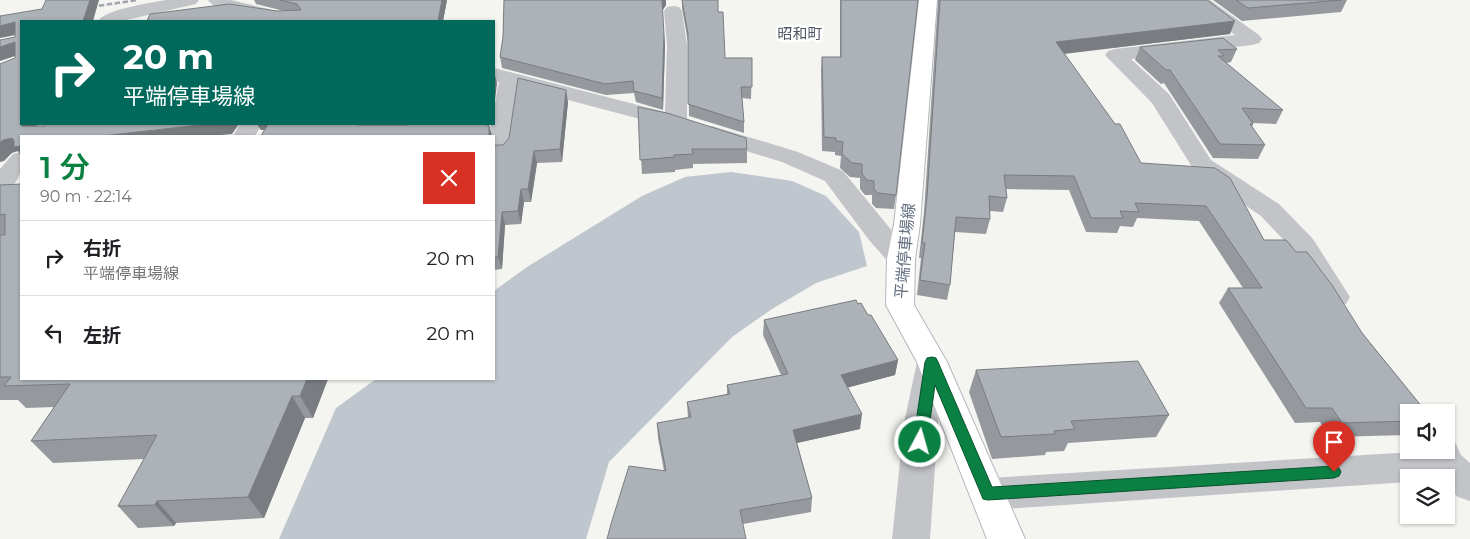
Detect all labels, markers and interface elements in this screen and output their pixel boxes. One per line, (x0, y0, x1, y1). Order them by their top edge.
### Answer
district label: 昭和町 (777, 24, 823, 43)
text: 20 m (123, 35, 214, 78)
icon: right (40, 40, 105, 105)
text: 平端停車場線 (123, 83, 255, 110)
text: 1 分 (40, 149, 90, 186)
button: close (423, 152, 475, 204)
text: 90 m · 22:14 (40, 187, 132, 206)
street label: 平端停車場線 (891, 202, 919, 300)
text: 右折 (83, 237, 121, 260)
icon: right (40, 244, 68, 272)
text: 20 m (427, 247, 475, 270)
text: 平端停車場線 (83, 264, 179, 283)
icon: left (40, 319, 68, 347)
text: 20 m (427, 322, 475, 345)
text: 左折 (83, 324, 121, 347)
map controls (1400, 404, 1455, 524)
button: sound (1400, 404, 1455, 459)
position arrow (893, 415, 945, 467)
pin (1313, 421, 1355, 472)
icon: arrive (1320, 428, 1348, 456)
button: layers (1400, 469, 1455, 524)

